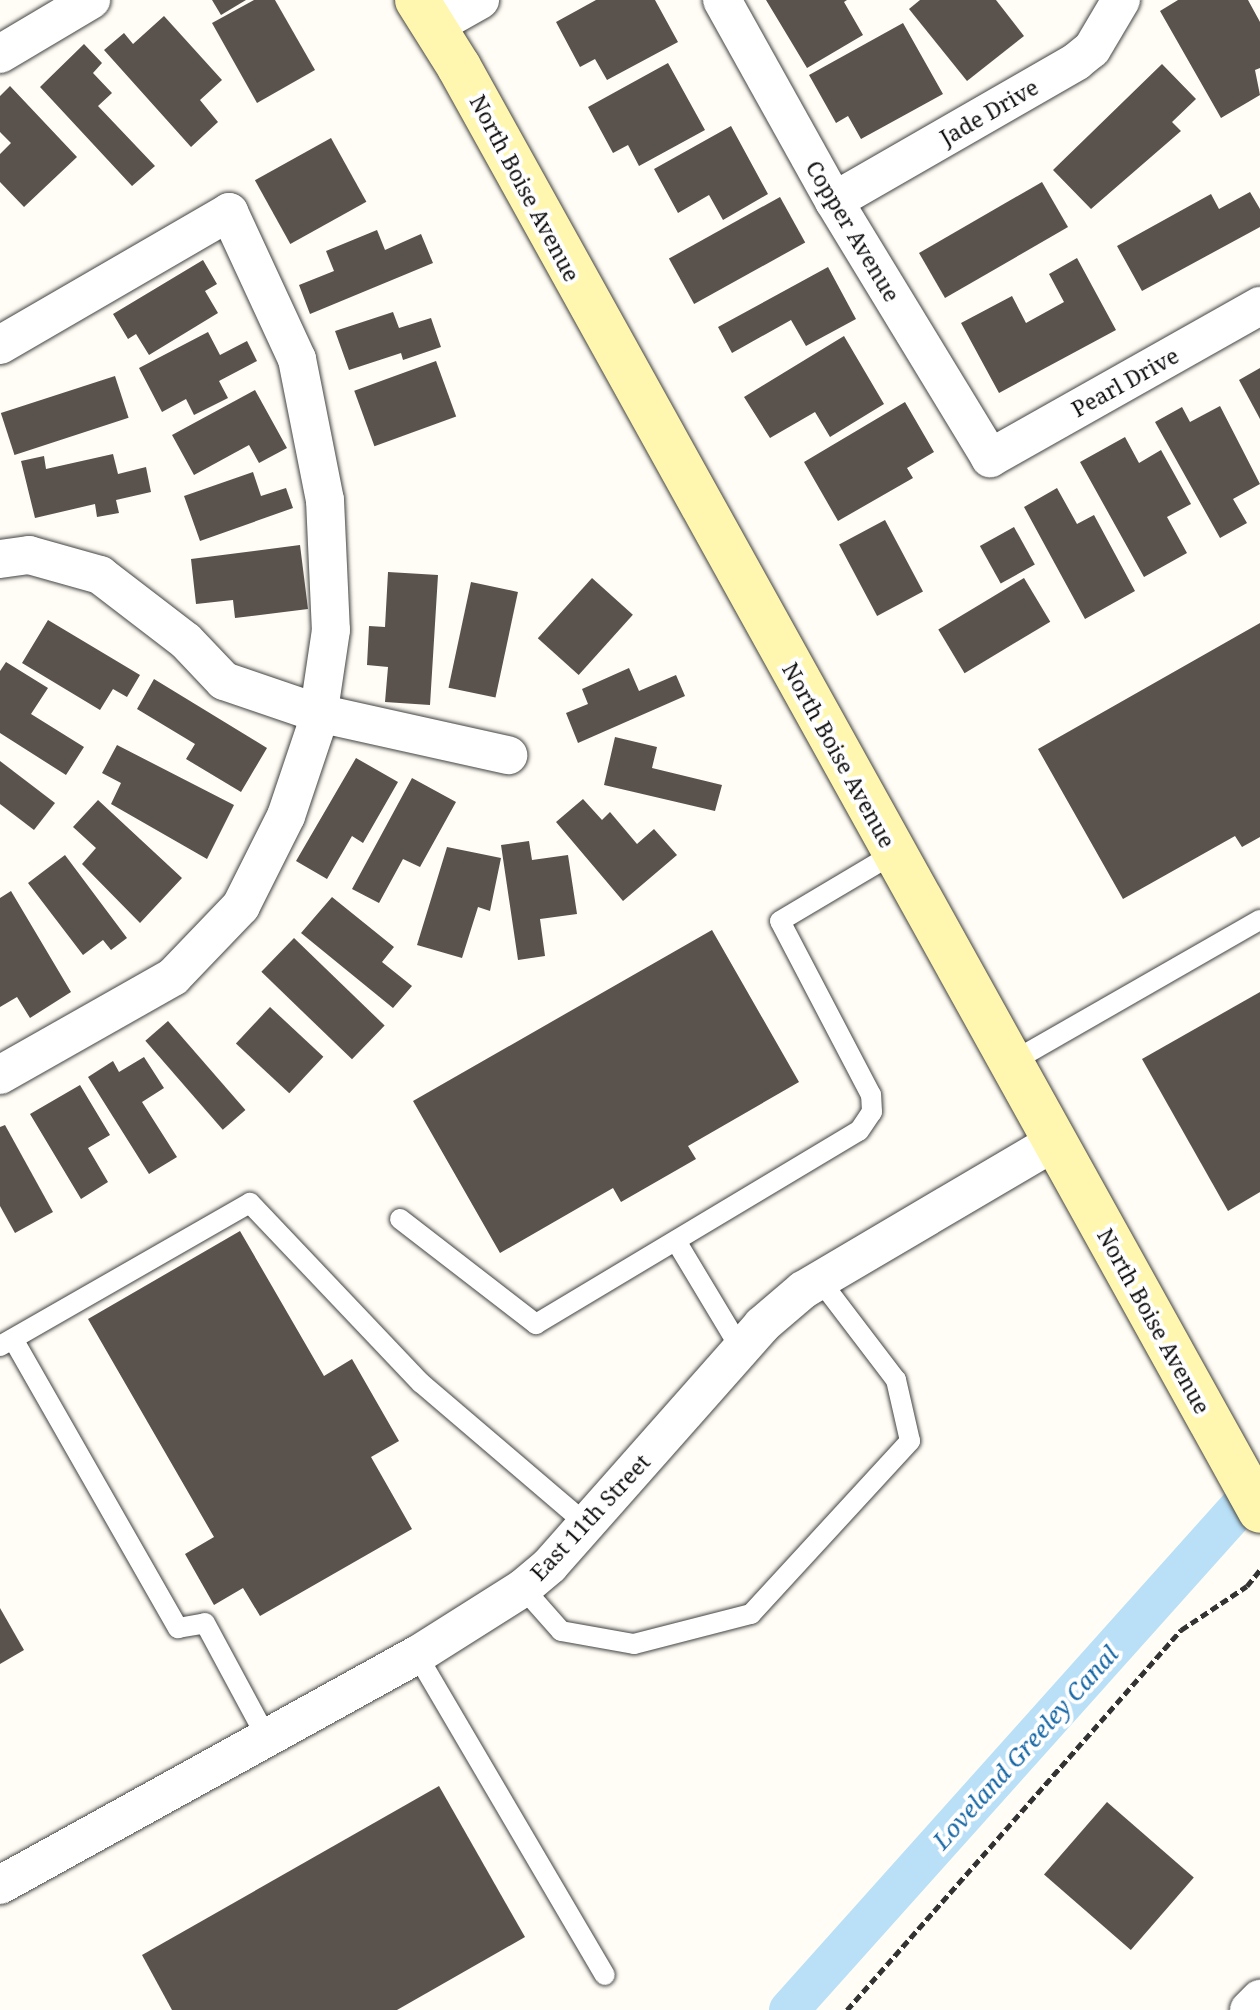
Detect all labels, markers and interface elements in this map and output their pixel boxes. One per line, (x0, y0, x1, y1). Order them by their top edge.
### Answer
street label: Jade Drive (935, 73, 1043, 151)
street label: North Boise Avenue (465, 90, 585, 286)
street label: Copper Avenue (801, 156, 905, 306)
street label: Pearl Drive (1067, 342, 1183, 422)
street label: North Boise Avenue (777, 658, 901, 852)
street label: North Boise Avenue (1092, 1224, 1216, 1418)
street label: East 11th Street (525, 1448, 655, 1586)
water label: Loveland Greeley Canal (926, 1640, 1124, 1854)

